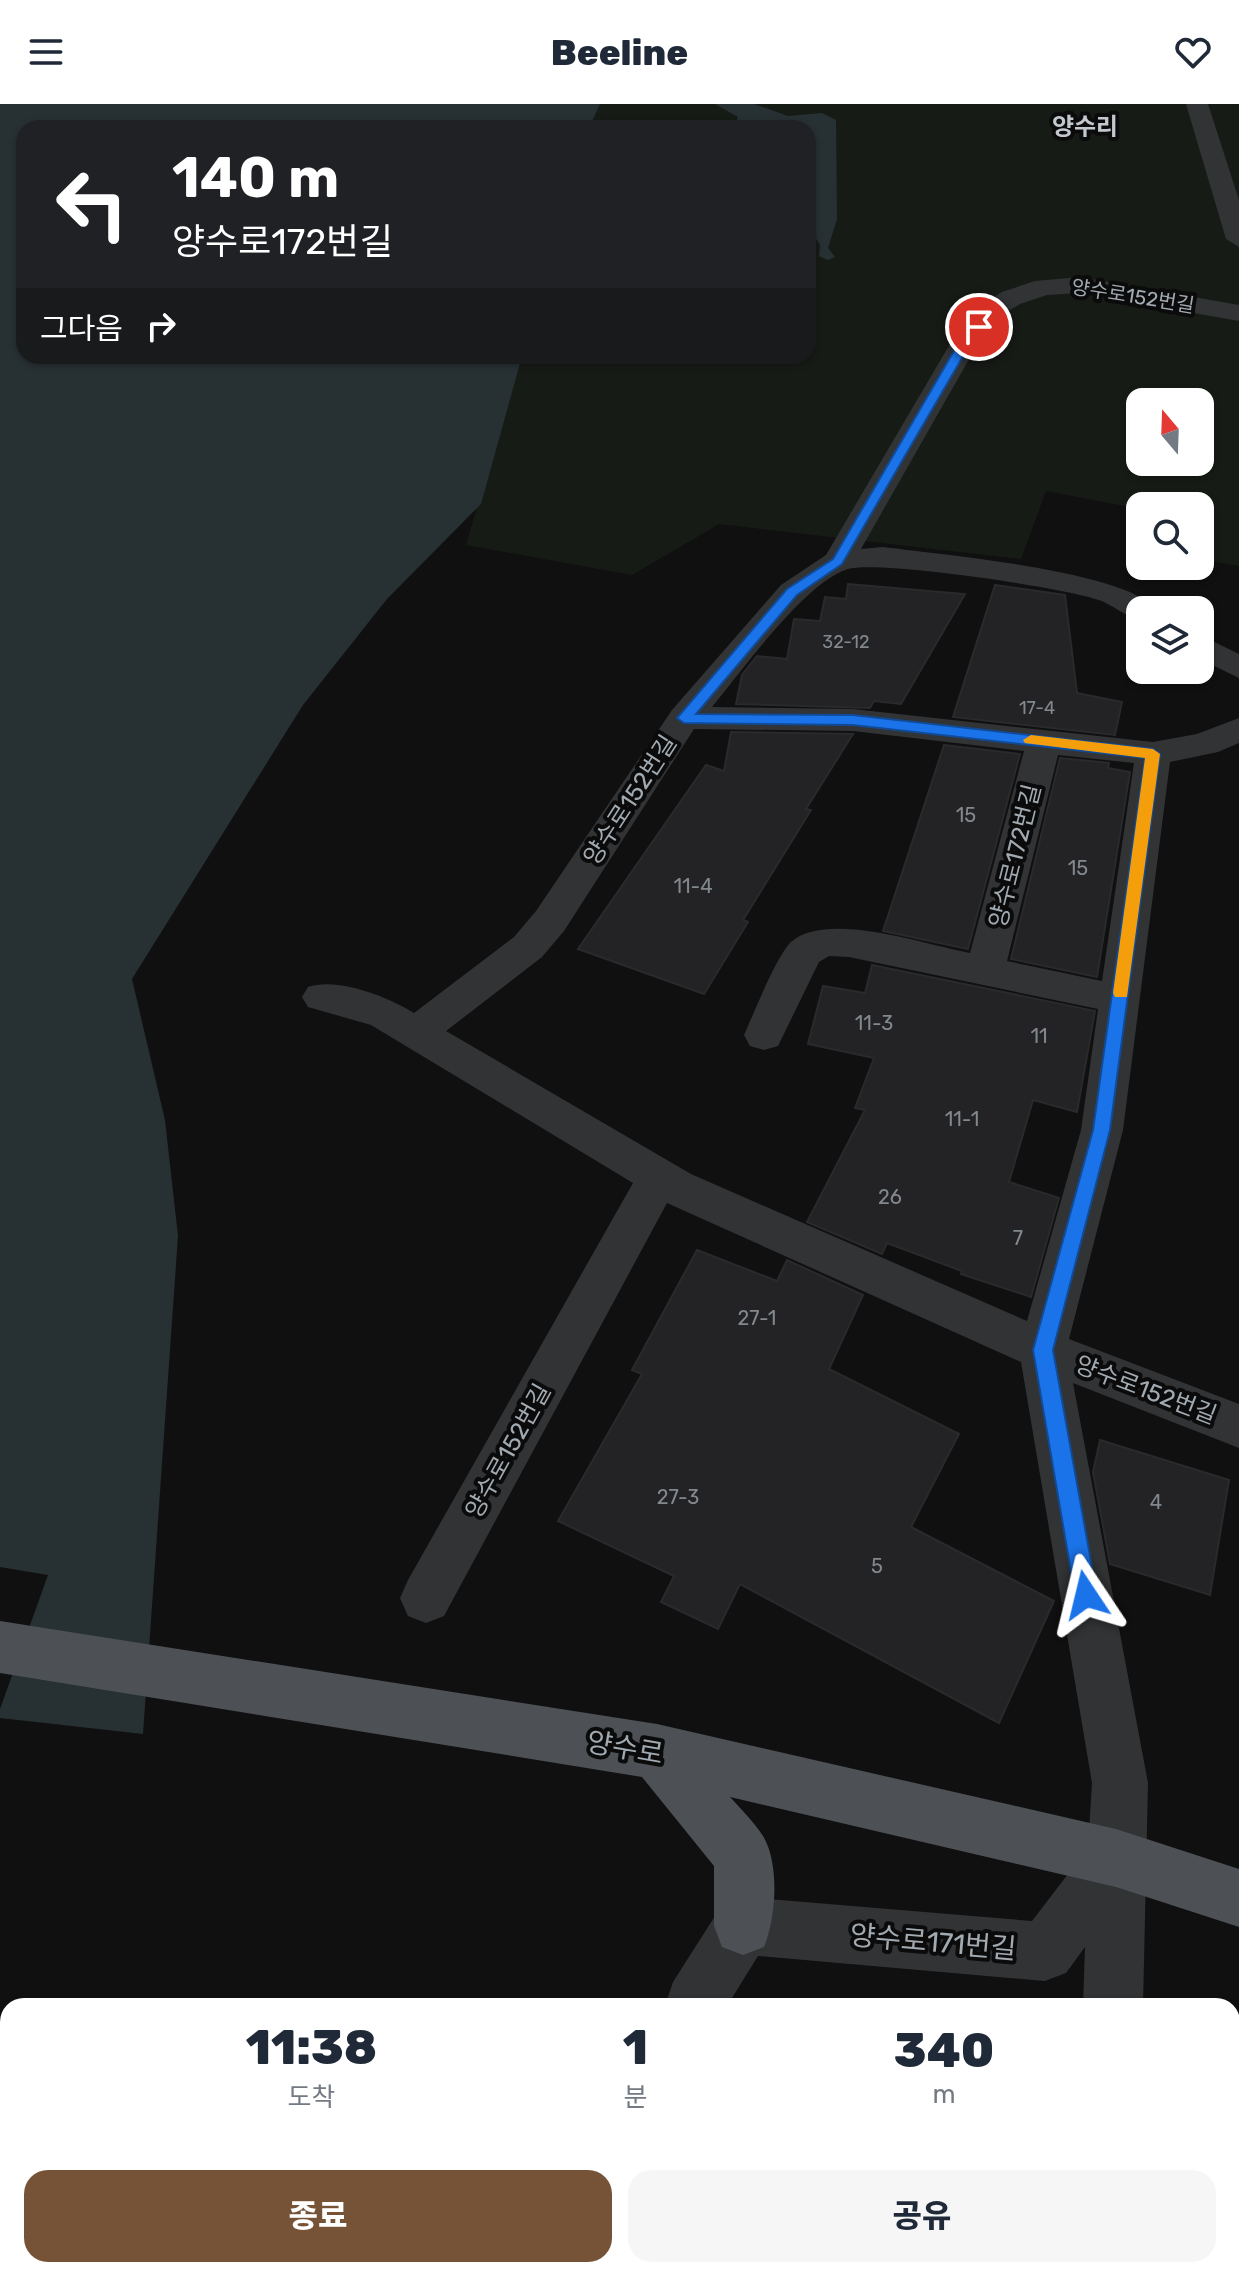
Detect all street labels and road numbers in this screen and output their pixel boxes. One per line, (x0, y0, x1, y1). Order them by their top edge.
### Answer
street label: 양수로152번길 (1070, 274, 1196, 318)
street label: 양수로152번길 (578, 730, 682, 870)
street label: 양수로172번길 (984, 781, 1046, 931)
street label: 양수로152번길 (1071, 1350, 1221, 1430)
street label: 양수로152번길 (460, 1379, 556, 1523)
street label: 양수로 (584, 1725, 666, 1771)
street label: 양수로171번길 (848, 1918, 1018, 1966)

